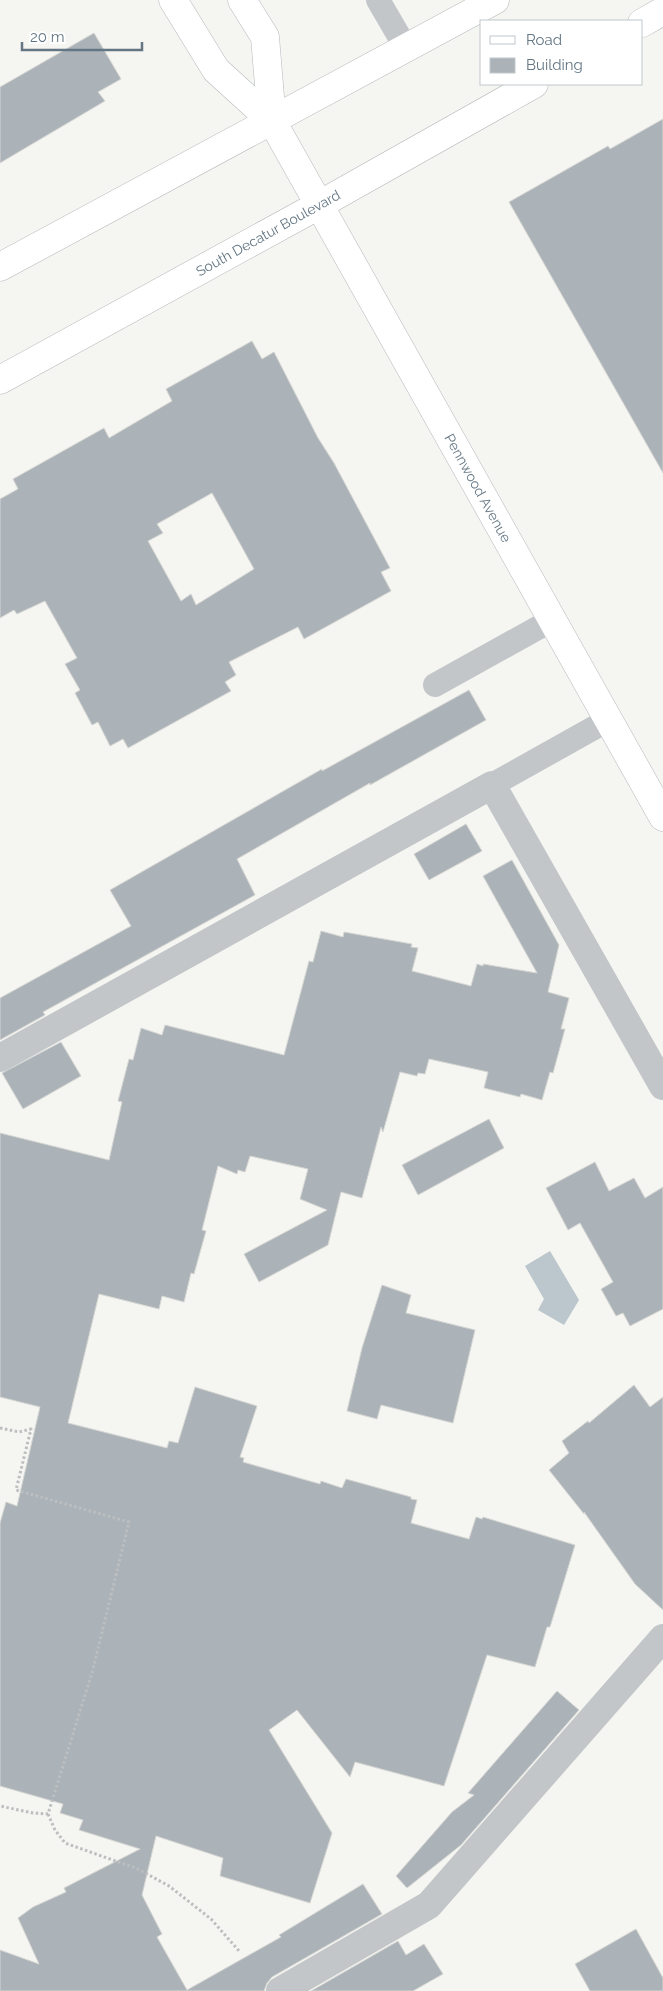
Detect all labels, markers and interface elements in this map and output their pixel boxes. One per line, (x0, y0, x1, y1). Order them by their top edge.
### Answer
scale bar (22, 20, 142, 52)
legend (480, 20, 643, 85)
text: 20 m (30, 28, 65, 46)
text: Road (526, 31, 562, 49)
text: Building (526, 56, 583, 74)
street label: South Decatur Boulevard (193, 187, 343, 279)
street label: Pennwood Avenue (441, 431, 515, 545)

